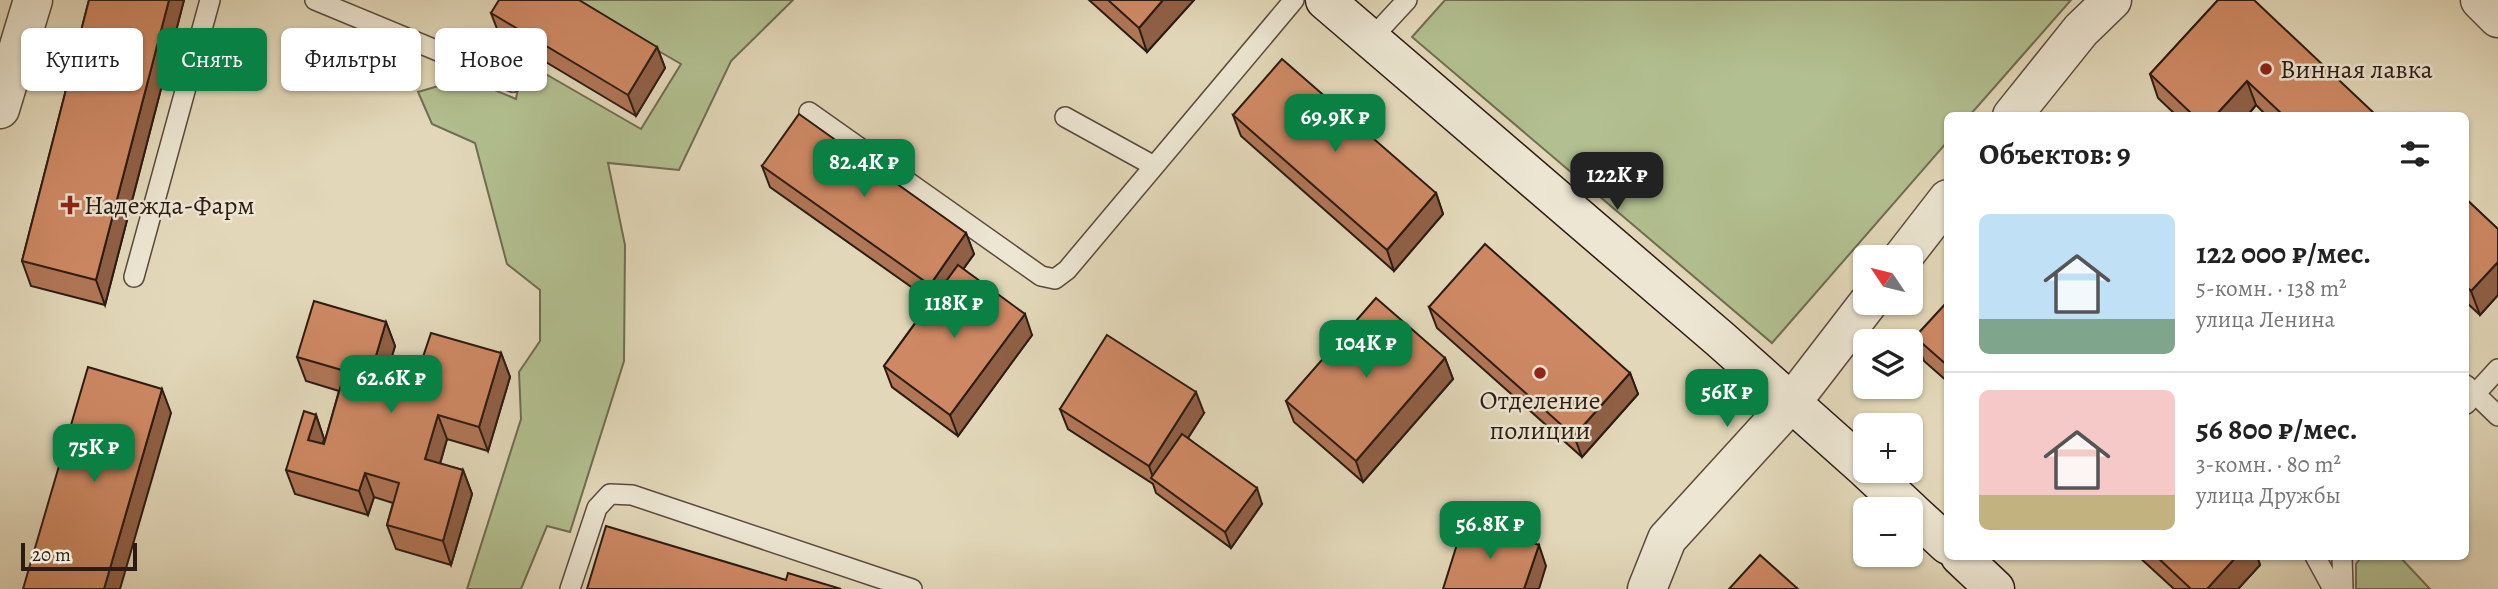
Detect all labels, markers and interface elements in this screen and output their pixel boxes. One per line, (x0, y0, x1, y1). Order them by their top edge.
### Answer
chip: Купить (21, 28, 143, 91)
chip: Снять (157, 28, 267, 91)
chip: Фильтры (281, 28, 421, 91)
chip: Новое (435, 28, 547, 91)
place label: Винная лавка (2280, 52, 2433, 87)
marker: Винная лавка (2258, 61, 2274, 77)
pin: 69.9K ₽ (1270, 94, 1400, 154)
text: 69.9K ₽ (1300, 101, 1370, 132)
text: Объектов: 9 (1979, 134, 2131, 174)
icon: filters (2396, 135, 2434, 173)
pin: 82.4K ₽ (799, 140, 929, 199)
text: 82.4K ₽ (829, 146, 899, 177)
pin: 122K ₽ (1560, 152, 1674, 212)
text: 122K ₽ (1586, 159, 1648, 190)
place label: Надежда-Фарм (84, 188, 255, 223)
marker: Надежда-Фарм (62, 197, 78, 213)
text: 122 000 ₽/мес. (2196, 233, 2371, 273)
icon: home (2035, 242, 2119, 326)
north arrow (1853, 245, 1923, 315)
map controls (1853, 245, 1923, 567)
text: 5-комн. · 138 m² (2196, 273, 2347, 304)
pin: 118K ₽ (897, 280, 1011, 340)
text: 118K ₽ (925, 287, 983, 318)
text: улица Ленина (2196, 304, 2335, 335)
pin: 104K ₽ (1309, 320, 1423, 380)
text: 104K ₽ (1335, 327, 1397, 358)
button: layers (1853, 329, 1923, 399)
pin: 62.6K ₽ (326, 356, 456, 415)
text: 62.6K ₽ (356, 362, 426, 393)
marker: Отделение полиции (1532, 365, 1548, 381)
pin: 56K ₽ (1678, 370, 1776, 429)
text: 56K ₽ (1701, 376, 1753, 407)
place label: Отделение полиции (1479, 383, 1601, 448)
text: 56 800 ₽/мес. (2196, 409, 2358, 449)
button: + (1853, 413, 1923, 483)
icon: home (2035, 418, 2119, 502)
pin: 75K ₽ (45, 424, 143, 484)
text: 75K ₽ (69, 431, 119, 462)
text: 3-комн. · 80 m² (2196, 449, 2341, 480)
text: улица Дружбы (2196, 480, 2341, 511)
button: − (1853, 497, 1923, 567)
pin: 56.8K ₽ (1425, 502, 1555, 561)
text: 56.8K ₽ (1456, 508, 1524, 539)
scale bar (21, 540, 136, 572)
text: 20 m (32, 542, 71, 568)

